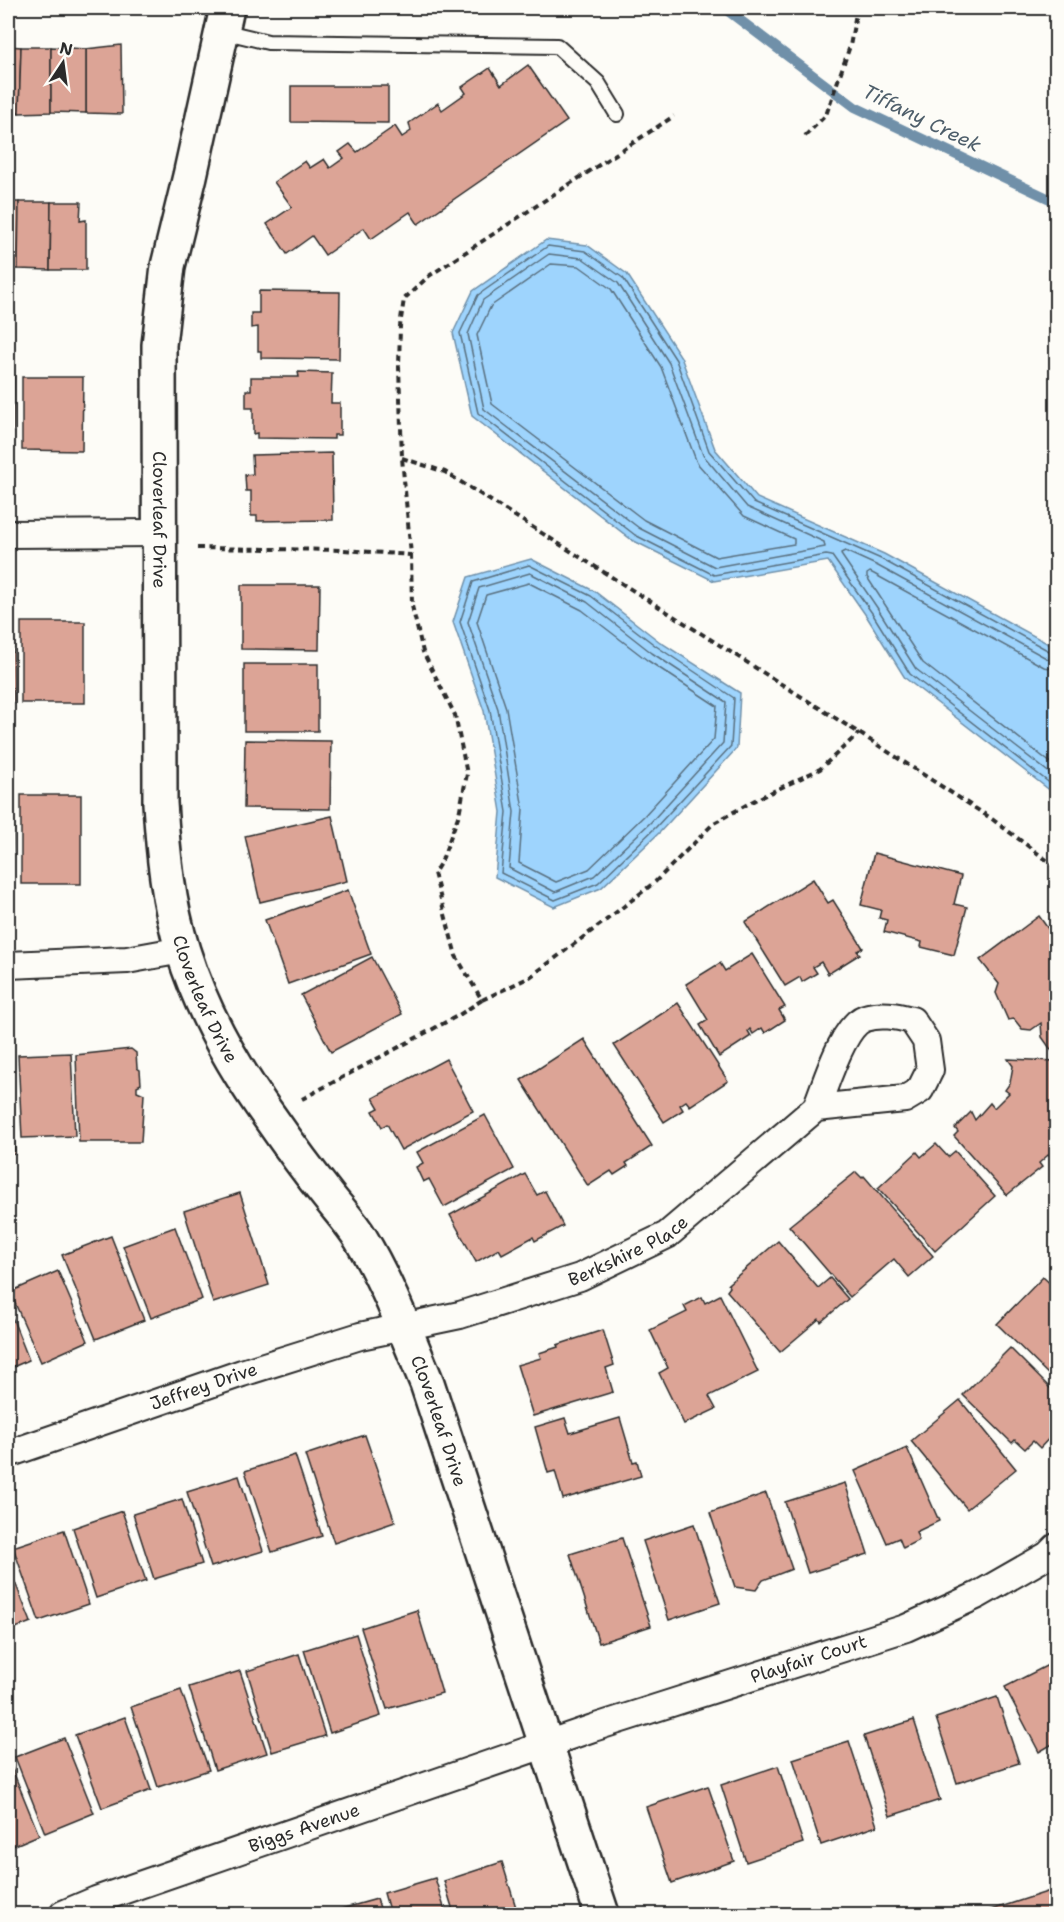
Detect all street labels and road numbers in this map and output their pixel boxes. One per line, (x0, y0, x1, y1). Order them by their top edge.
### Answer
street label: Cloverleaf Drive (147, 451, 172, 589)
street label: Cloverleaf Drive (167, 932, 243, 1067)
street label: Berkshire Place (565, 1210, 693, 1292)
street label: Cloverleaf Drive (405, 1352, 472, 1490)
street label: Jeffrey Drive (147, 1357, 260, 1416)
street label: Playfair Court (747, 1629, 870, 1689)
street label: Biggs Avenue (245, 1798, 363, 1858)

